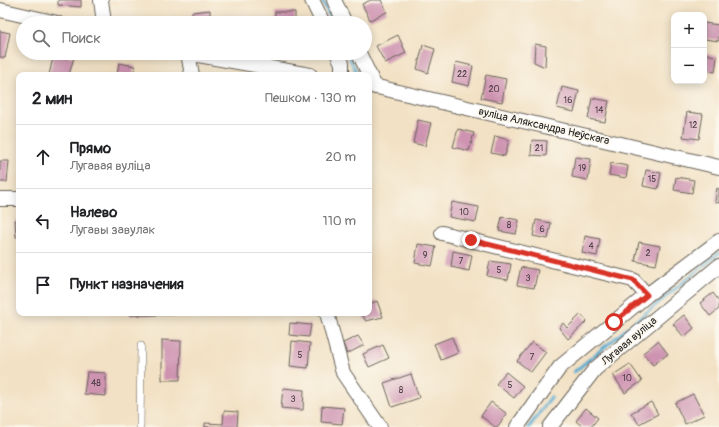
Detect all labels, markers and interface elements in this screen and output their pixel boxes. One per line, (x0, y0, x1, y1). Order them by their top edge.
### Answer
map controls (671, 12, 707, 84)
button: + (671, 12, 707, 48)
search box (16, 16, 372, 60)
icon: search (30, 27, 52, 49)
text: Поиск (62, 29, 101, 48)
button: − (671, 48, 707, 84)
house number: 22 (457, 69, 467, 80)
house number: 20 (488, 84, 500, 95)
text: 2 мин (32, 88, 72, 109)
text: Пешком · 130 m (265, 90, 356, 106)
house number: 16 (564, 95, 572, 106)
street label: вуліца Аляксандра Неўскага (477, 105, 611, 147)
house number: 14 (595, 105, 604, 116)
house number: 12 (689, 120, 697, 131)
text: Прямо (70, 139, 111, 158)
house number: 21 (535, 143, 543, 154)
icon: ahead (32, 146, 54, 168)
text: 20 m (325, 149, 356, 165)
text: Лугавая вуліца (70, 158, 151, 174)
house number: 19 (578, 163, 586, 174)
house number: 15 (648, 174, 656, 185)
text: Налево (70, 203, 117, 222)
house number: 10 (459, 207, 469, 218)
icon: left (32, 210, 54, 232)
text: 110 m (323, 213, 356, 229)
house number: 8 (507, 220, 512, 231)
text: Лугавы завулак (70, 222, 155, 238)
house number: 6 (539, 224, 545, 235)
route end (462, 231, 480, 249)
house number: 4 (588, 241, 594, 252)
house number: 2 (645, 248, 651, 259)
house number: 9 (423, 250, 428, 261)
house number: 7 (459, 256, 464, 267)
house number: 5 (497, 265, 502, 276)
house number: 3 (525, 273, 531, 284)
icon: arrive (32, 274, 54, 296)
text: Пункт назначения (70, 275, 184, 294)
route start (605, 313, 623, 331)
street label: Лугавая вуліца (598, 314, 659, 369)
house number: 5 (298, 350, 303, 361)
house number: 7 (530, 352, 535, 363)
house number: 10 (622, 373, 632, 384)
house number: 48 (91, 378, 101, 389)
house number: 5 (508, 380, 513, 391)
house number: 8 (399, 385, 404, 396)
house number: 3 (290, 394, 296, 405)

